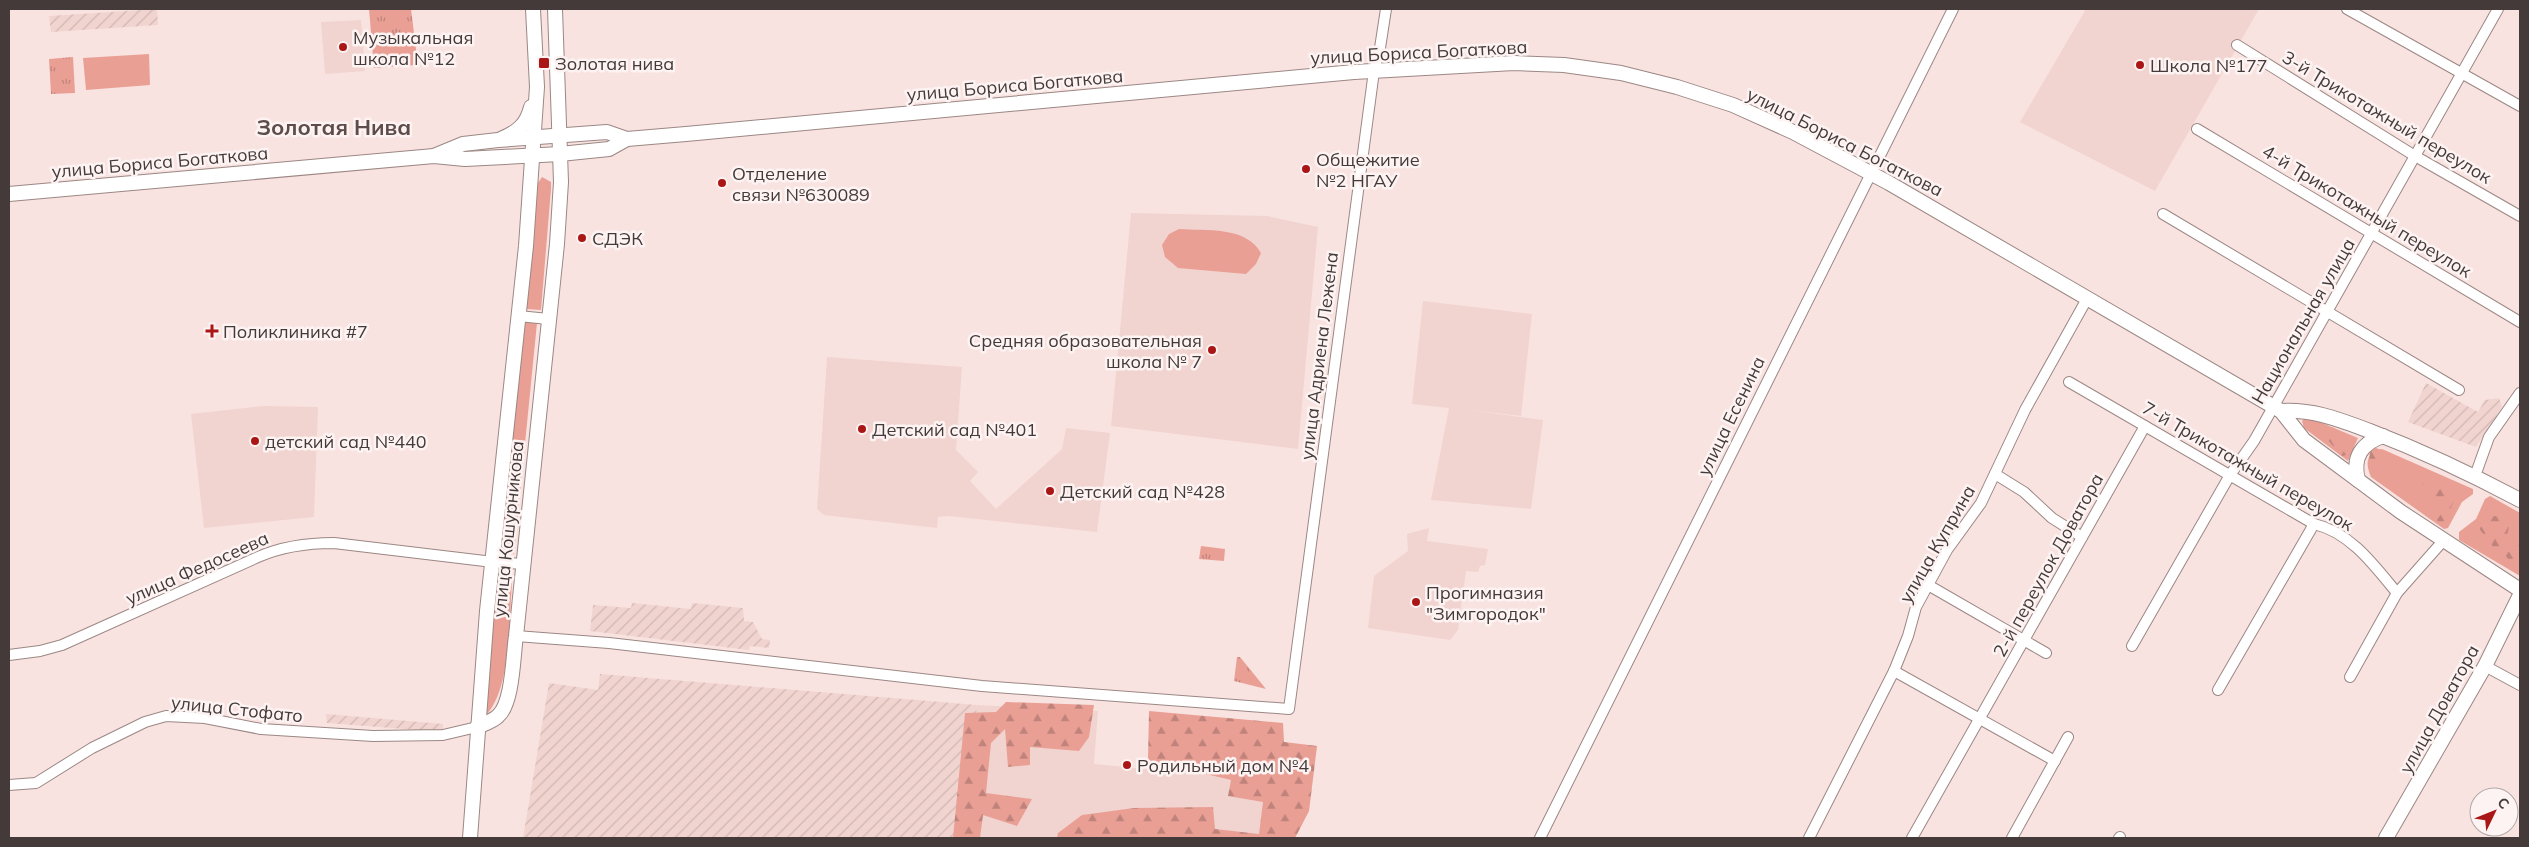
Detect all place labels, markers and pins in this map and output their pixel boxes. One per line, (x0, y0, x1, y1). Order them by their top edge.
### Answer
place label: Музыкальная школа №12 (353, 26, 473, 70)
marker: Музыкальная школа №12 (337, 41, 349, 53)
place label: Золотая нива (555, 52, 674, 75)
place label: Школа №177 (2150, 54, 2268, 77)
marker: Золотая нива (537, 56, 551, 70)
marker: Школа №177 (2134, 59, 2146, 71)
place label: Общежитие №2 НГАУ (1316, 148, 1420, 192)
place label: Отделение связи №630089 (732, 162, 870, 206)
marker: Общежитие №2 НГАУ (1300, 163, 1312, 175)
marker: Отделение связи №630089 (716, 177, 728, 189)
place label: СДЭК (592, 227, 643, 250)
marker: СДЭК (576, 232, 588, 244)
place label: Поликлиника #7 (223, 320, 368, 343)
marker: Поликлиника #7 (205, 324, 219, 338)
place label: Средняя образовательная школа № 7 (969, 329, 1202, 373)
marker: Средняя образовательная школа № 7 (1206, 344, 1218, 356)
place label: Детский сад №401 (872, 418, 1037, 441)
marker: Детский сад №401 (856, 423, 868, 435)
place label: детский сад №440 (265, 430, 427, 453)
marker: детский сад №440 (249, 435, 261, 447)
place label: Детский сад №428 (1060, 480, 1225, 503)
marker: Детский сад №428 (1044, 485, 1056, 497)
place label: Прогимназия "Зимгородок" (1426, 581, 1546, 625)
marker: Прогимназия "Зимгородок" (1410, 596, 1422, 608)
place label: Родильный дом №4 (1137, 754, 1309, 777)
marker: Родильный дом №4 (1121, 759, 1133, 771)

